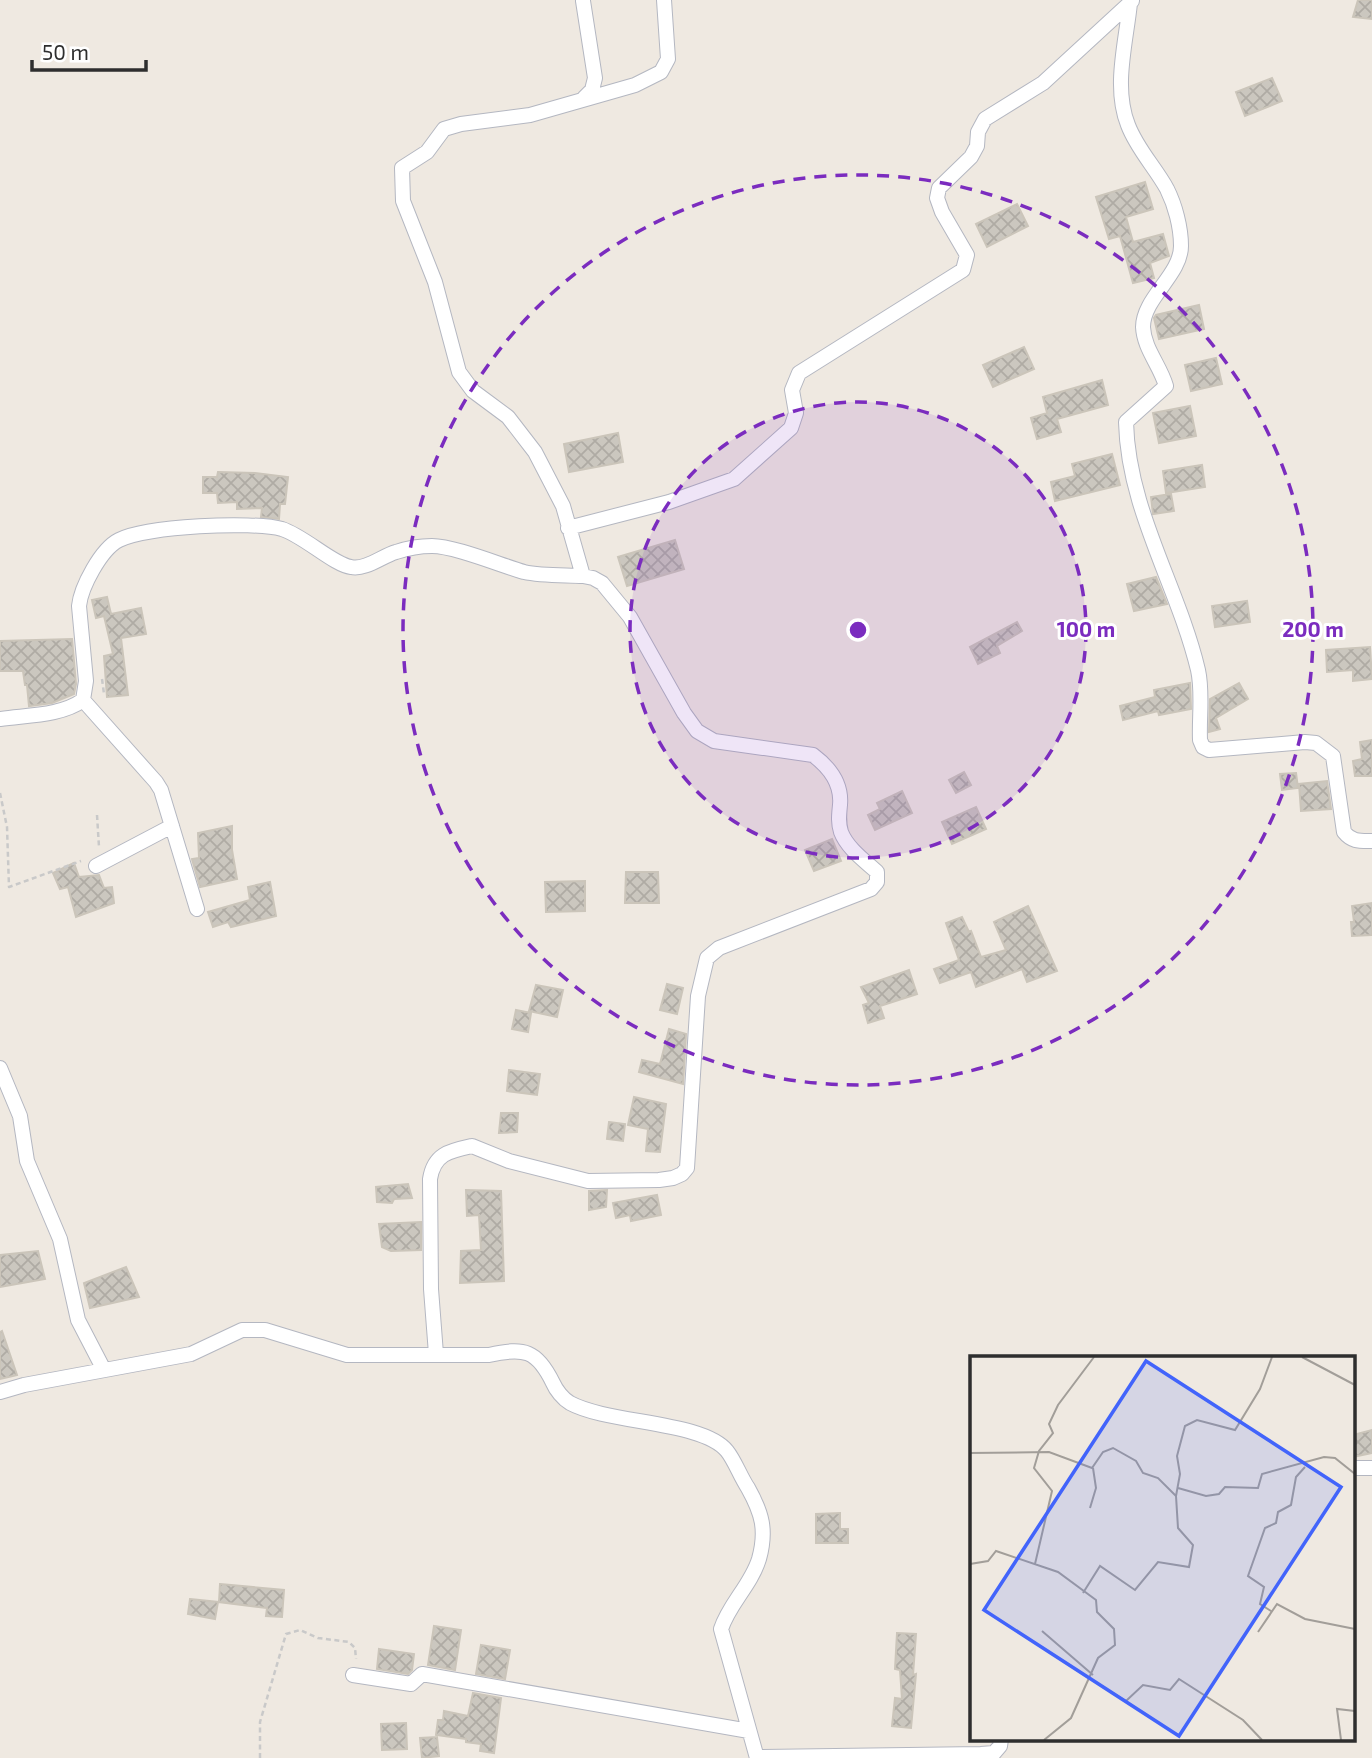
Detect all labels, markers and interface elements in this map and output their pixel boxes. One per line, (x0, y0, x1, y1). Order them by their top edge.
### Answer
scale bar (32, 28, 145, 72)
text: 50 m (42, 39, 89, 64)
text: 100 m (1057, 616, 1115, 641)
text: 200 m (1282, 616, 1344, 641)
centre of rings (846, 618, 870, 642)
inset map (970, 1356, 1354, 1740)

